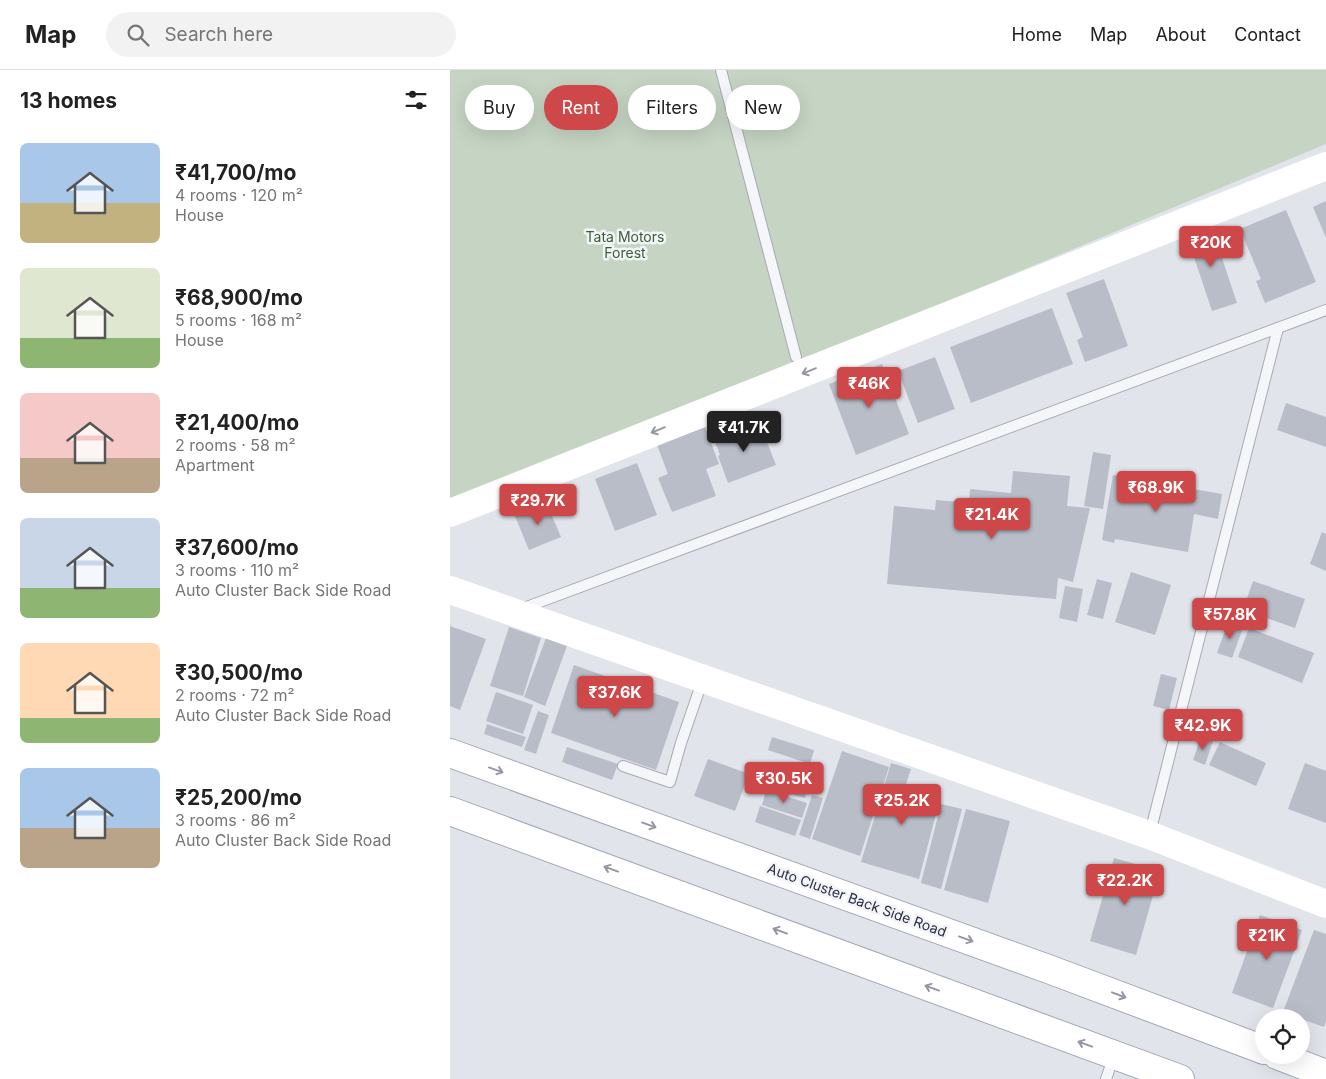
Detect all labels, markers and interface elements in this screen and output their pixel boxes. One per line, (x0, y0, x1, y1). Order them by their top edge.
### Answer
search box (106, 12, 456, 57)
text: Map (25, 20, 76, 49)
icon: search (124, 21, 152, 49)
text: Search here (164, 23, 273, 46)
text: Home (1012, 24, 1062, 45)
text: Map (1090, 24, 1127, 45)
text: About (1155, 24, 1206, 45)
text: Contact (1234, 24, 1301, 45)
chip: Buy (465, 85, 534, 130)
chip: Rent (544, 85, 618, 130)
chip: Filters (628, 85, 716, 130)
chip: New (726, 85, 800, 130)
icon: filters (402, 86, 430, 114)
text: 13 homes (20, 88, 117, 113)
text: ₹41,700/mo (175, 160, 296, 185)
icon: home (60, 163, 120, 223)
text: 4 rooms · 120 m² (175, 185, 303, 205)
text: House (175, 205, 224, 225)
pin: ₹20K (1181, 226, 1241, 268)
park label: Tata Motors Forest (586, 228, 664, 261)
text: ₹20K (1190, 232, 1232, 252)
text: ₹68,900/mo (175, 285, 303, 310)
icon: home (60, 288, 120, 348)
text: 5 rooms · 168 m² (175, 310, 302, 330)
text: House (175, 330, 224, 350)
one-way arrow (802, 366, 817, 376)
pin: ₹46K (839, 366, 899, 409)
text: ₹46K (848, 373, 890, 393)
text: ₹21,400/mo (175, 410, 299, 435)
pin: ₹41.7K (703, 410, 785, 453)
icon: home (60, 413, 120, 473)
text: ₹41.7K (718, 417, 770, 437)
one-way arrow (650, 427, 665, 436)
text: 2 rooms · 58 m² (175, 435, 295, 455)
text: Apartment (175, 455, 255, 475)
pin: ₹68.9K (1115, 470, 1197, 513)
text: ₹68.9K (1128, 477, 1184, 497)
pin: ₹29.7K (497, 484, 579, 526)
text: ₹29.7K (511, 490, 565, 510)
pin: ₹21.4K (951, 498, 1033, 540)
text: ₹21.4K (965, 504, 1019, 524)
text: ₹37,600/mo (175, 535, 299, 560)
icon: home (60, 538, 120, 598)
text: 3 rooms · 110 m² (175, 560, 299, 580)
text: Auto Cluster Back Side Road (175, 580, 391, 600)
pin: ₹57.8K (1189, 598, 1271, 640)
text: ₹57.8K (1203, 604, 1257, 624)
text: ₹30,500/mo (175, 660, 303, 685)
icon: home (60, 663, 120, 723)
pin: ₹37.6K (574, 676, 656, 718)
text: ₹37.6K (588, 682, 642, 702)
text: 2 rooms · 72 m² (175, 685, 295, 705)
text: Auto Cluster Back Side Road (175, 705, 391, 725)
pin: ₹42.9K (1162, 708, 1244, 751)
text: ₹42.9K (1174, 715, 1232, 735)
pin: ₹30.5K (743, 762, 825, 804)
one-way arrow (488, 766, 503, 775)
text: ₹30.5K (756, 768, 812, 788)
pin: ₹25.2K (861, 784, 943, 826)
text: ₹25,200/mo (175, 785, 302, 810)
icon: home (60, 788, 120, 848)
text: ₹25.2K (874, 790, 930, 810)
text: 3 rooms · 86 m² (175, 810, 296, 830)
one-way arrow (640, 821, 656, 830)
text: Auto Cluster Back Side Road (175, 830, 391, 850)
street label: Auto Cluster Back Side Road (765, 859, 949, 940)
one-way arrow (604, 864, 619, 873)
pin: ₹22.2K (1084, 864, 1166, 906)
text: ₹22.2K (1097, 870, 1153, 890)
pin: ₹21K (1237, 918, 1297, 961)
text: ₹21K (1248, 925, 1286, 945)
one-way arrow (772, 926, 788, 935)
one-way arrow (958, 935, 974, 945)
one-way arrow (925, 983, 940, 992)
one-way arrow (1111, 991, 1126, 1001)
map controls (1255, 1009, 1310, 1064)
button: locate (1255, 1009, 1310, 1064)
one-way arrow (1077, 1039, 1093, 1048)

